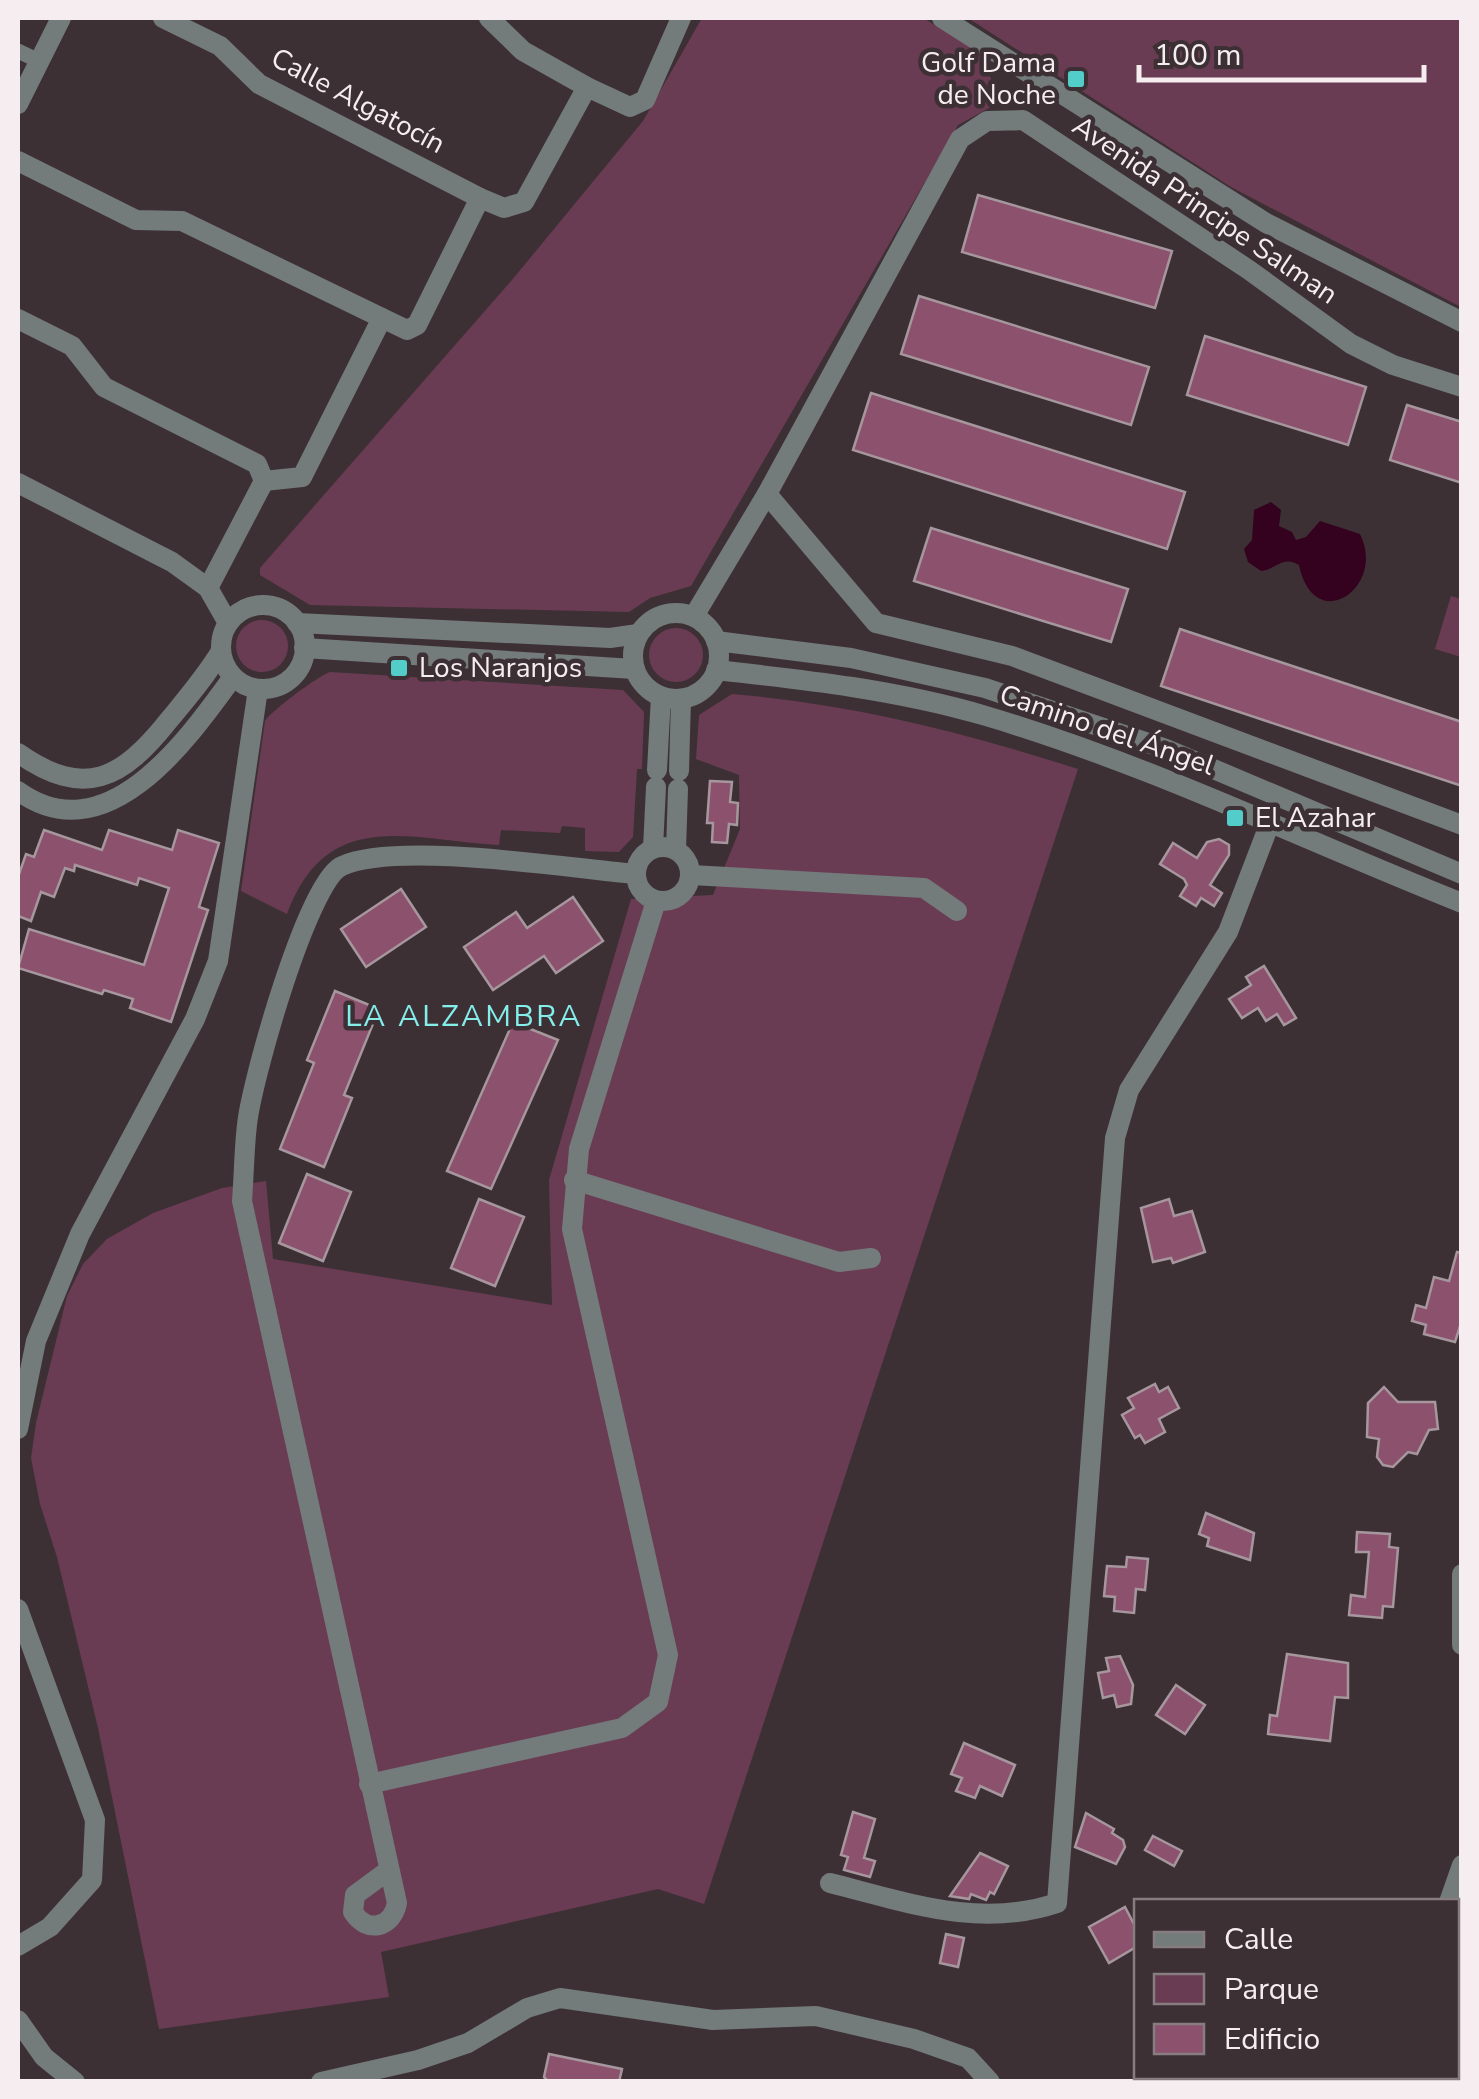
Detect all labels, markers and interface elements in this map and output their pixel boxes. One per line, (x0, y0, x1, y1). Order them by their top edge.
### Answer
scale bar (1139, 20, 1424, 82)
text: 100 m (1154, 35, 1241, 76)
street label: Calle Algatocín (264, 39, 452, 163)
place label: Golf Dama de Noche (921, 44, 1056, 114)
marker: Golf Dama de Noche (1065, 68, 1087, 90)
street label: Avenida Principe Salman (1065, 107, 1345, 313)
place label: Los Naranjos (419, 649, 582, 687)
marker: Los Naranjos (388, 657, 410, 679)
street label: Camino del Ángel (994, 675, 1220, 785)
place label: El Azahar (1255, 799, 1376, 837)
marker: El Azahar (1224, 807, 1246, 829)
district label: LA ALZAMBRA (345, 996, 583, 1037)
legend (1134, 1899, 1459, 2079)
text: Calle (1224, 1919, 1293, 1960)
text: Parque (1224, 1969, 1319, 2010)
text: Edificio (1224, 2019, 1320, 2060)

